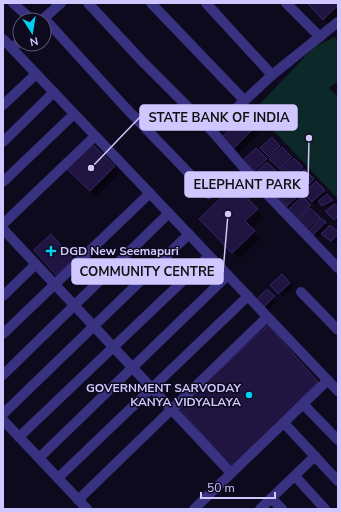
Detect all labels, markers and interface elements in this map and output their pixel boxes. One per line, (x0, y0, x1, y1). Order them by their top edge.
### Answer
north arrow (12, 12, 52, 52)
text: N (28, 33, 40, 49)
callout: STATE BANK OF INDIA (140, 105, 297, 130)
text: STATE BANK OF INDIA (148, 109, 290, 127)
callout: ELEPHANT PARK (185, 172, 308, 197)
text: ELEPHANT PARK (193, 176, 301, 194)
place label: DGD New Seemapuri (60, 243, 179, 259)
marker: DGD New Seemapuri (45, 245, 57, 257)
callout: COMMUNITY CENTRE (72, 259, 223, 284)
text: COMMUNITY CENTRE (79, 263, 215, 281)
place label: GOVERNMENT SARVODAY KANYA VIDYALAYA (86, 380, 242, 410)
marker: GOVERNMENT SARVODAY KANYA VIDYALAYA (244, 390, 254, 400)
scale bar (201, 474, 275, 500)
text: 50 m (207, 480, 235, 496)

